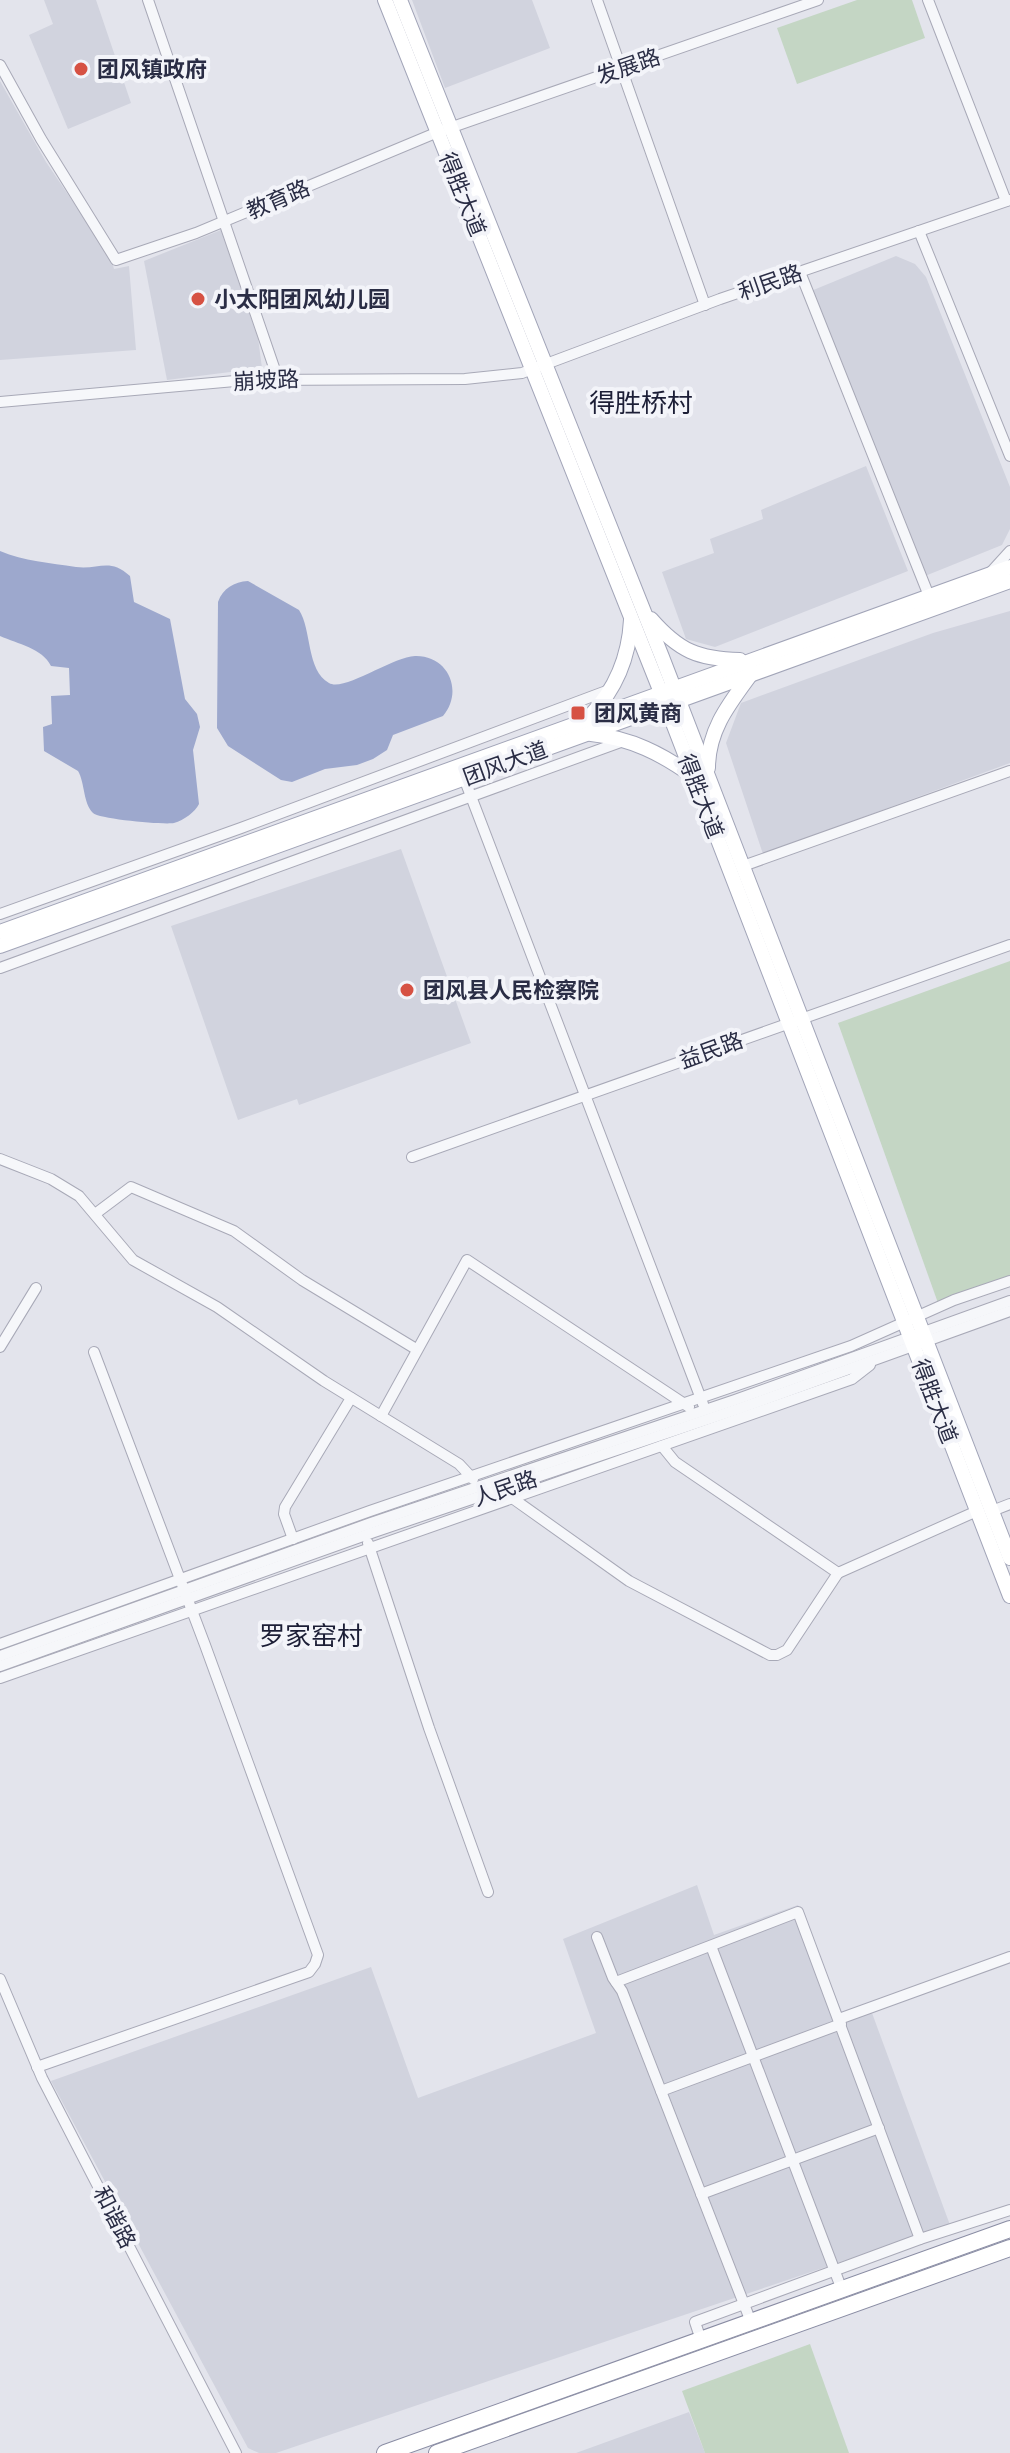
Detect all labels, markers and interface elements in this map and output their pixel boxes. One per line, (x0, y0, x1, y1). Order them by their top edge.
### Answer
street label: 发展路 (592, 40, 664, 92)
place label: 团风镇政府 (97, 53, 207, 85)
marker: 团风镇政府 (72, 60, 90, 78)
street label: 得胜大道 (432, 147, 494, 241)
street label: 教育路 (241, 171, 315, 227)
street label: 利民路 (734, 256, 806, 308)
place label: 小太阳团风幼儿园 (214, 283, 390, 315)
marker: 小太阳团风幼儿园 (189, 290, 207, 308)
street label: 崩坡路 (232, 362, 300, 398)
district label: 得胜桥村 (589, 384, 693, 422)
place label: 团风黄商 (594, 697, 682, 729)
marker: 团风黄商 (569, 704, 587, 722)
street label: 团风大道 (458, 733, 552, 793)
street label: 得胜大道 (670, 749, 732, 843)
place label: 团风县人民检察院 (423, 974, 599, 1006)
marker: 团风县人民检察院 (398, 981, 416, 999)
street label: 益民路 (675, 1024, 747, 1076)
street label: 得胜大道 (904, 1354, 966, 1448)
street label: 人民路 (469, 1462, 541, 1514)
district label: 罗家窑村 (259, 1617, 363, 1655)
street label: 和谐路 (86, 2180, 144, 2254)

